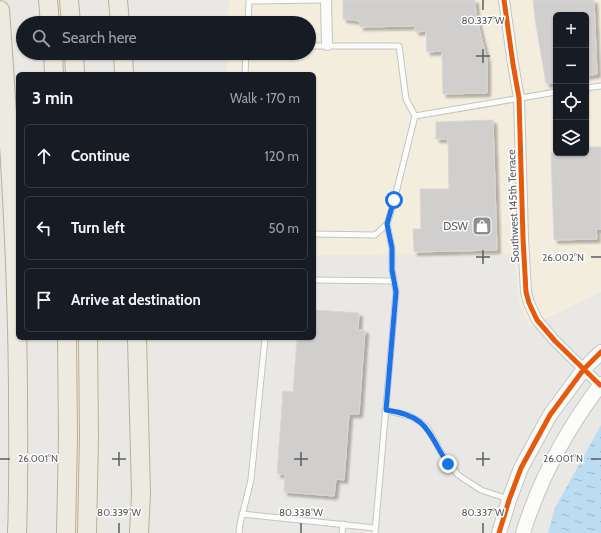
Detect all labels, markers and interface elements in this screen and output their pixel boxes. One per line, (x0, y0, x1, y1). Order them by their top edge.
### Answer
map controls (553, 12, 589, 156)
button: + (553, 12, 589, 48)
text: 80.337°W (461, 14, 505, 27)
search box (16, 16, 316, 60)
icon: search (30, 27, 52, 49)
text: Search here (62, 29, 137, 47)
button: − (553, 48, 589, 84)
button: locate (553, 84, 589, 120)
text: 3 min (32, 88, 73, 108)
text: Walk · 170 m (230, 90, 300, 106)
button: layers (553, 120, 589, 156)
icon: ahead (33, 145, 55, 167)
text: Continue (71, 147, 130, 165)
text: 120 m (265, 148, 299, 164)
street label: Southwest 145th Terrace (504, 149, 522, 263)
route start (385, 191, 403, 209)
shop icon: DSW (471, 215, 493, 237)
icon: left (33, 217, 55, 239)
text: Turn left (71, 219, 125, 237)
place label: DSW (443, 219, 469, 233)
text: 50 m (269, 220, 299, 236)
text: 26.002°N (542, 251, 584, 264)
icon: arrive (33, 289, 55, 311)
text: Arrive at destination (71, 291, 201, 309)
text: 26.001°N (18, 452, 58, 465)
text: 26.001°N (543, 452, 583, 465)
route end (439, 455, 457, 473)
text: 80.339°W (97, 506, 141, 519)
text: 80.338°W (279, 506, 324, 519)
text: 80.337°W (461, 506, 505, 519)

